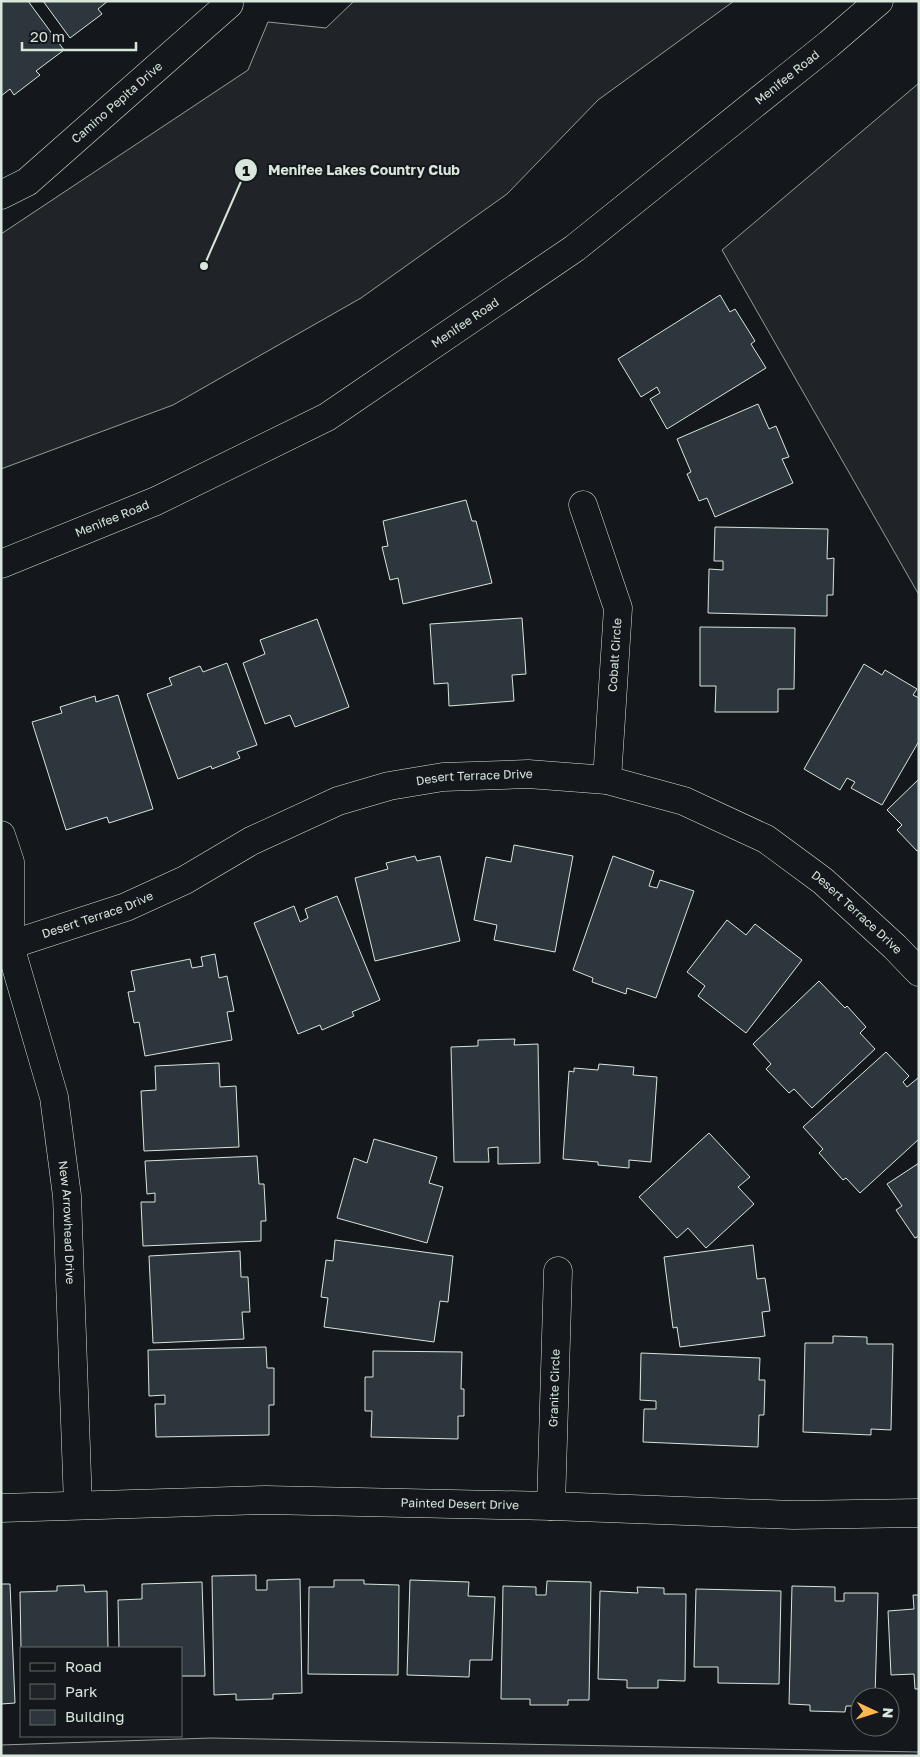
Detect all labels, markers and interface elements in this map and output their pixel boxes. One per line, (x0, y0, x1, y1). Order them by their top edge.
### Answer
scale bar (22, 20, 136, 52)
text: 20 m (30, 27, 65, 45)
street label: Menifee Road (751, 47, 822, 108)
street label: Camino Pepita Drive (68, 58, 165, 146)
callout: Menifee Lakes Country Club (233, 156, 470, 185)
text: 1 (242, 161, 250, 179)
text: Menifee Lakes Country Club (268, 161, 460, 178)
street label: Menifee Road (428, 294, 502, 351)
street label: Menifee Road (73, 497, 151, 540)
street label: Cobalt Circle (604, 617, 625, 692)
street label: Desert Terrace Drive (415, 766, 533, 788)
street label: Desert Terrace Drive (809, 867, 906, 957)
street label: Desert Terrace Drive (40, 888, 155, 941)
street label: New Arrowhead Drive (55, 1160, 78, 1285)
street label: Granite Circle (545, 1349, 563, 1427)
street label: Painted Desert Drive (400, 1495, 519, 1512)
legend (20, 1647, 182, 1737)
text: Road (65, 1657, 102, 1675)
text: Park (65, 1682, 98, 1700)
north arrow (850, 1687, 900, 1737)
text: Building (65, 1707, 125, 1725)
text: N (880, 1707, 897, 1719)

